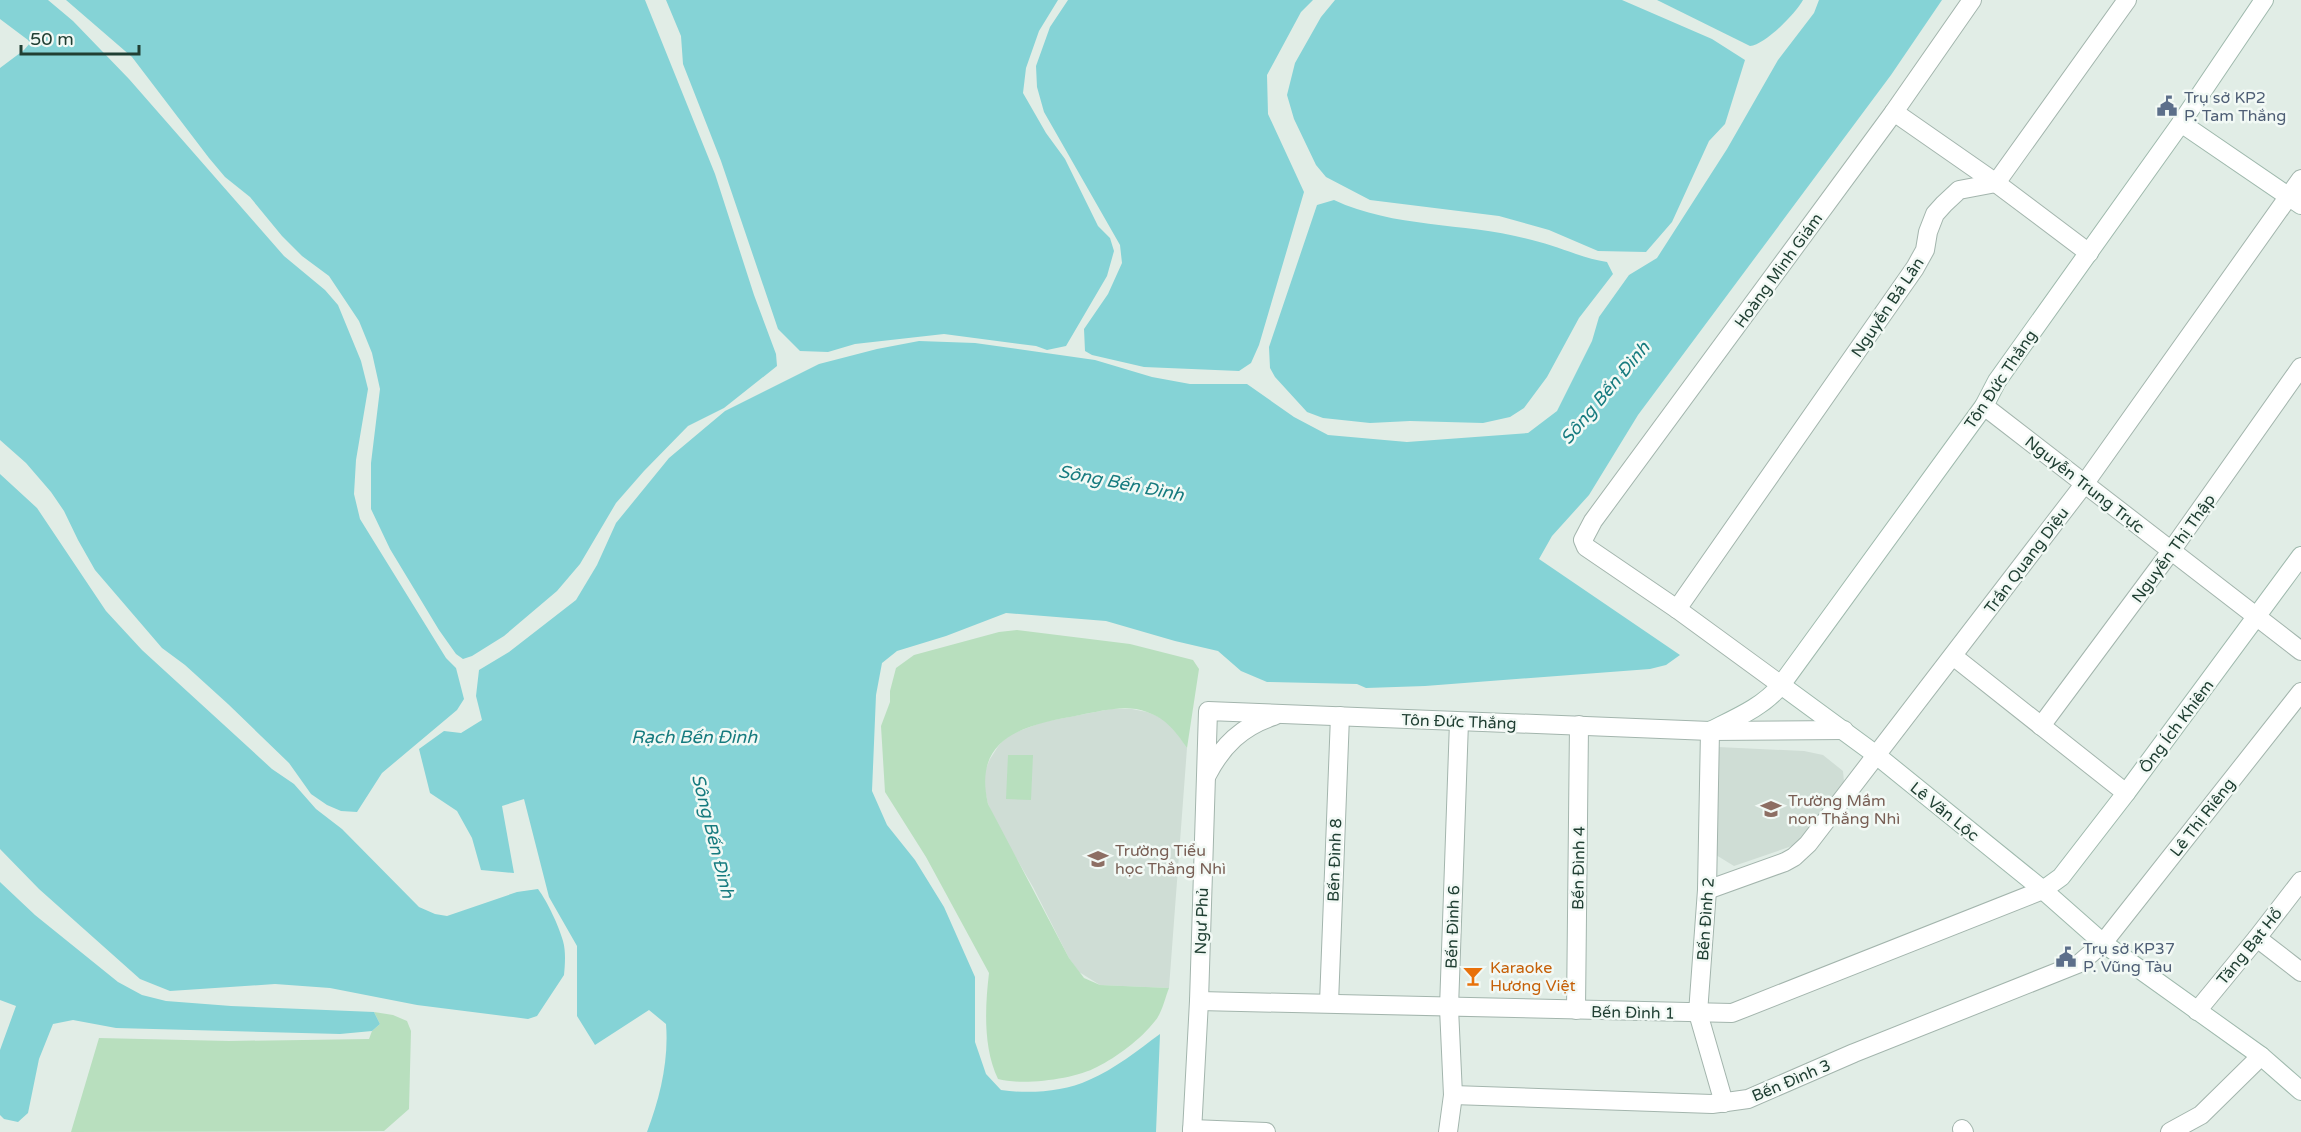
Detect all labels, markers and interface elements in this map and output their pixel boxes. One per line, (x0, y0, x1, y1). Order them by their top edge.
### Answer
scale bar (21, 18, 140, 56)
text: 50 m (30, 28, 74, 50)
place label: Trụ sở KP2 P. Tam Thắng (2184, 88, 2286, 126)
public building icon: Trụ sở KP2 P. Tam Thắng (2155, 94, 2179, 118)
street label: Hoàng Minh Giám (1730, 209, 1827, 332)
street label: Nguyễn Bá Lân (1847, 254, 1929, 361)
street label: Tôn Đức Thắng (1960, 326, 2041, 433)
water label: Sông Bến Đình (1556, 336, 1655, 449)
street label: Nguyễn Trung Trực (2021, 432, 2148, 538)
water label: Sông Bến Đình (1057, 460, 1186, 506)
street label: Nguyễn Thị Thập (2128, 490, 2220, 607)
street label: Trần Quang Diệu (1980, 503, 2073, 618)
street label: Ông Ích Khiêm (2135, 676, 2218, 777)
street label: Tôn Đức Thắng (1401, 710, 1517, 734)
water label: Rạch Bến Đình (631, 726, 758, 748)
water label: Sông Bến Đình (687, 772, 739, 901)
street label: Lê Thị Riêng (2166, 774, 2240, 861)
street label: Lê Văn Lộc (1906, 778, 1983, 846)
place label: Trường Mầm non Thắng Nhì (1788, 791, 1900, 829)
school or university icon: Trường Mầm non Thắng Nhì (1759, 797, 1783, 821)
street label: Bến Đình 8 (1324, 818, 1346, 902)
street label: Bến Đình 4 (1568, 826, 1590, 910)
place label: Trường Tiểu học Thắng Nhì (1115, 841, 1226, 879)
school or university icon: Trường Tiểu học Thắng Nhì (1086, 847, 1110, 871)
street label: Bến Đình 2 (1693, 877, 1719, 961)
street label: Bến Đình 6 (1442, 885, 1464, 969)
street label: Ngư Phủ (1191, 887, 1213, 955)
street label: Tăng Bạt Hổ (2213, 904, 2287, 989)
place label: Trụ sở KP37 P. Vũng Tàu (2083, 939, 2175, 977)
public building icon: Trụ sở KP37 P. Vũng Tàu (2054, 945, 2078, 969)
place label: Karaoke Hương Việt (1490, 958, 1576, 996)
bar icon: Karaoke Hương Việt (1461, 964, 1485, 988)
street label: Bến Đình 1 (1591, 1002, 1675, 1024)
street label: Bến Đình 3 (1749, 1055, 1834, 1106)

